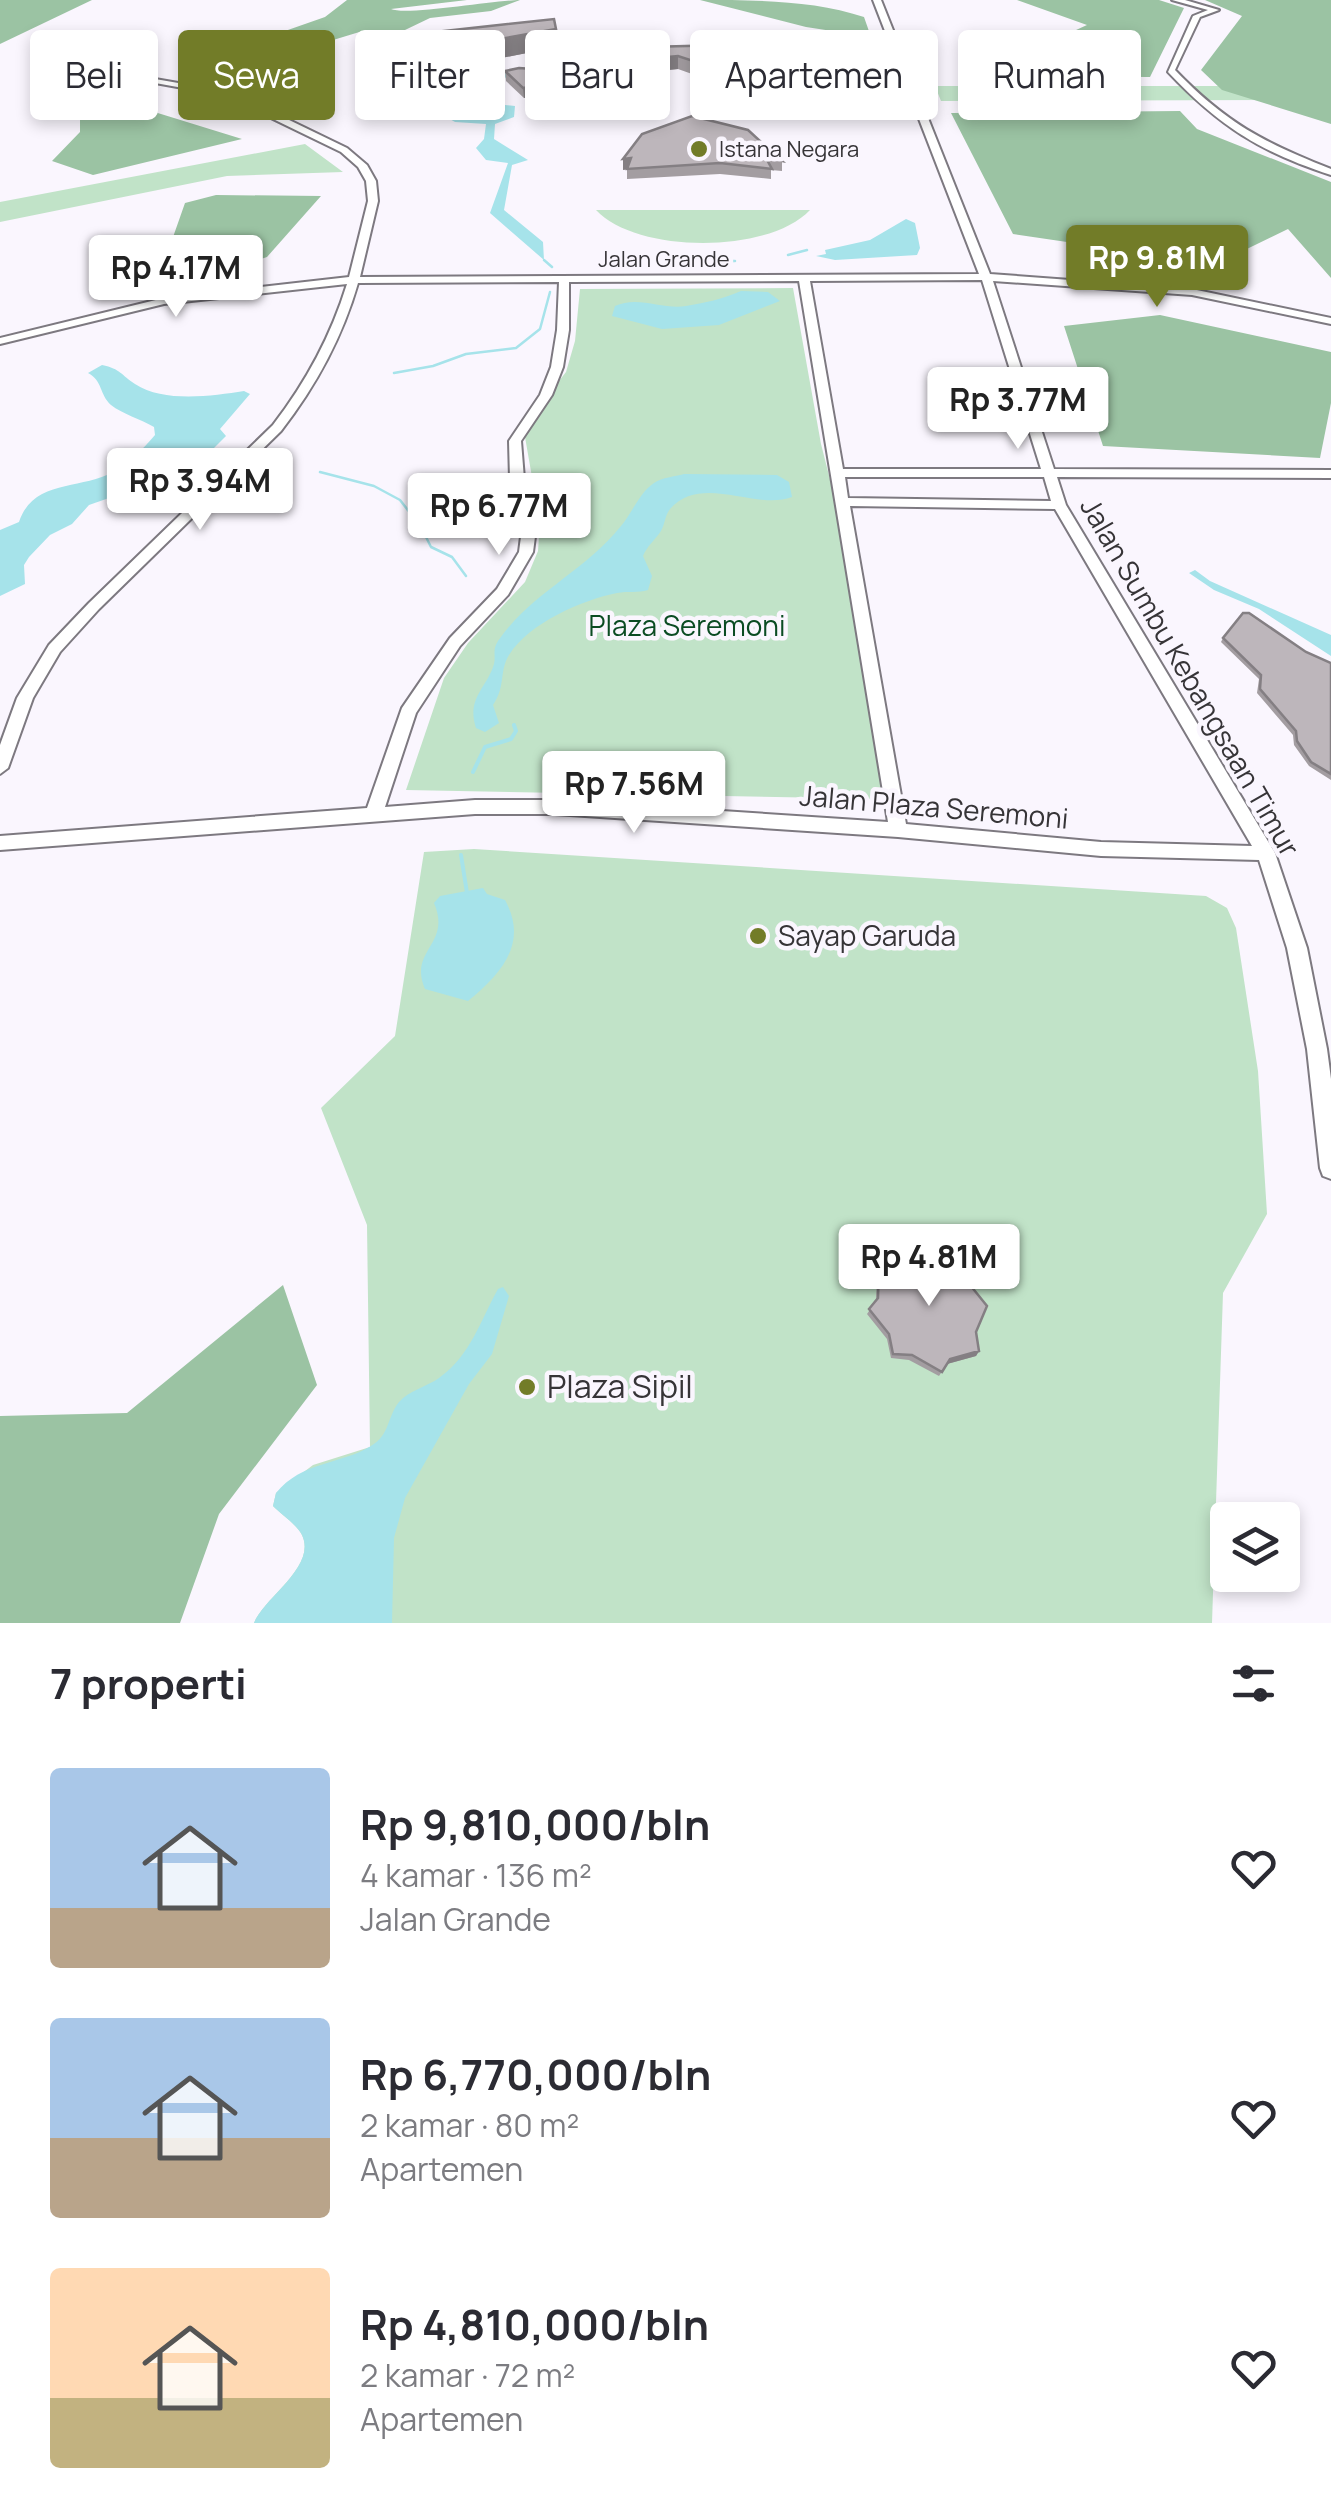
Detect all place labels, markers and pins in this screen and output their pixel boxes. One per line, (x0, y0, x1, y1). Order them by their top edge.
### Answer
place label: Istana Negara (719, 134, 859, 164)
marker: Istana Negara (688, 138, 710, 160)
pin: Rp 9.81M (1054, 225, 1260, 310)
pin: Rp 4.17M (73, 235, 279, 320)
pin: Rp 3.77M (915, 367, 1121, 452)
pin: Rp 3.94M (97, 448, 303, 533)
pin: Rp 6.77M (396, 473, 602, 558)
pin: Rp 7.56M (531, 751, 737, 836)
place label: Sayap Garuda (778, 916, 956, 954)
marker: Sayap Garuda (747, 925, 769, 947)
pin: Rp 4.81M (826, 1224, 1032, 1309)
place label: Plaza Sipil (547, 1364, 693, 1408)
marker: Plaza Sipil (516, 1376, 538, 1398)

